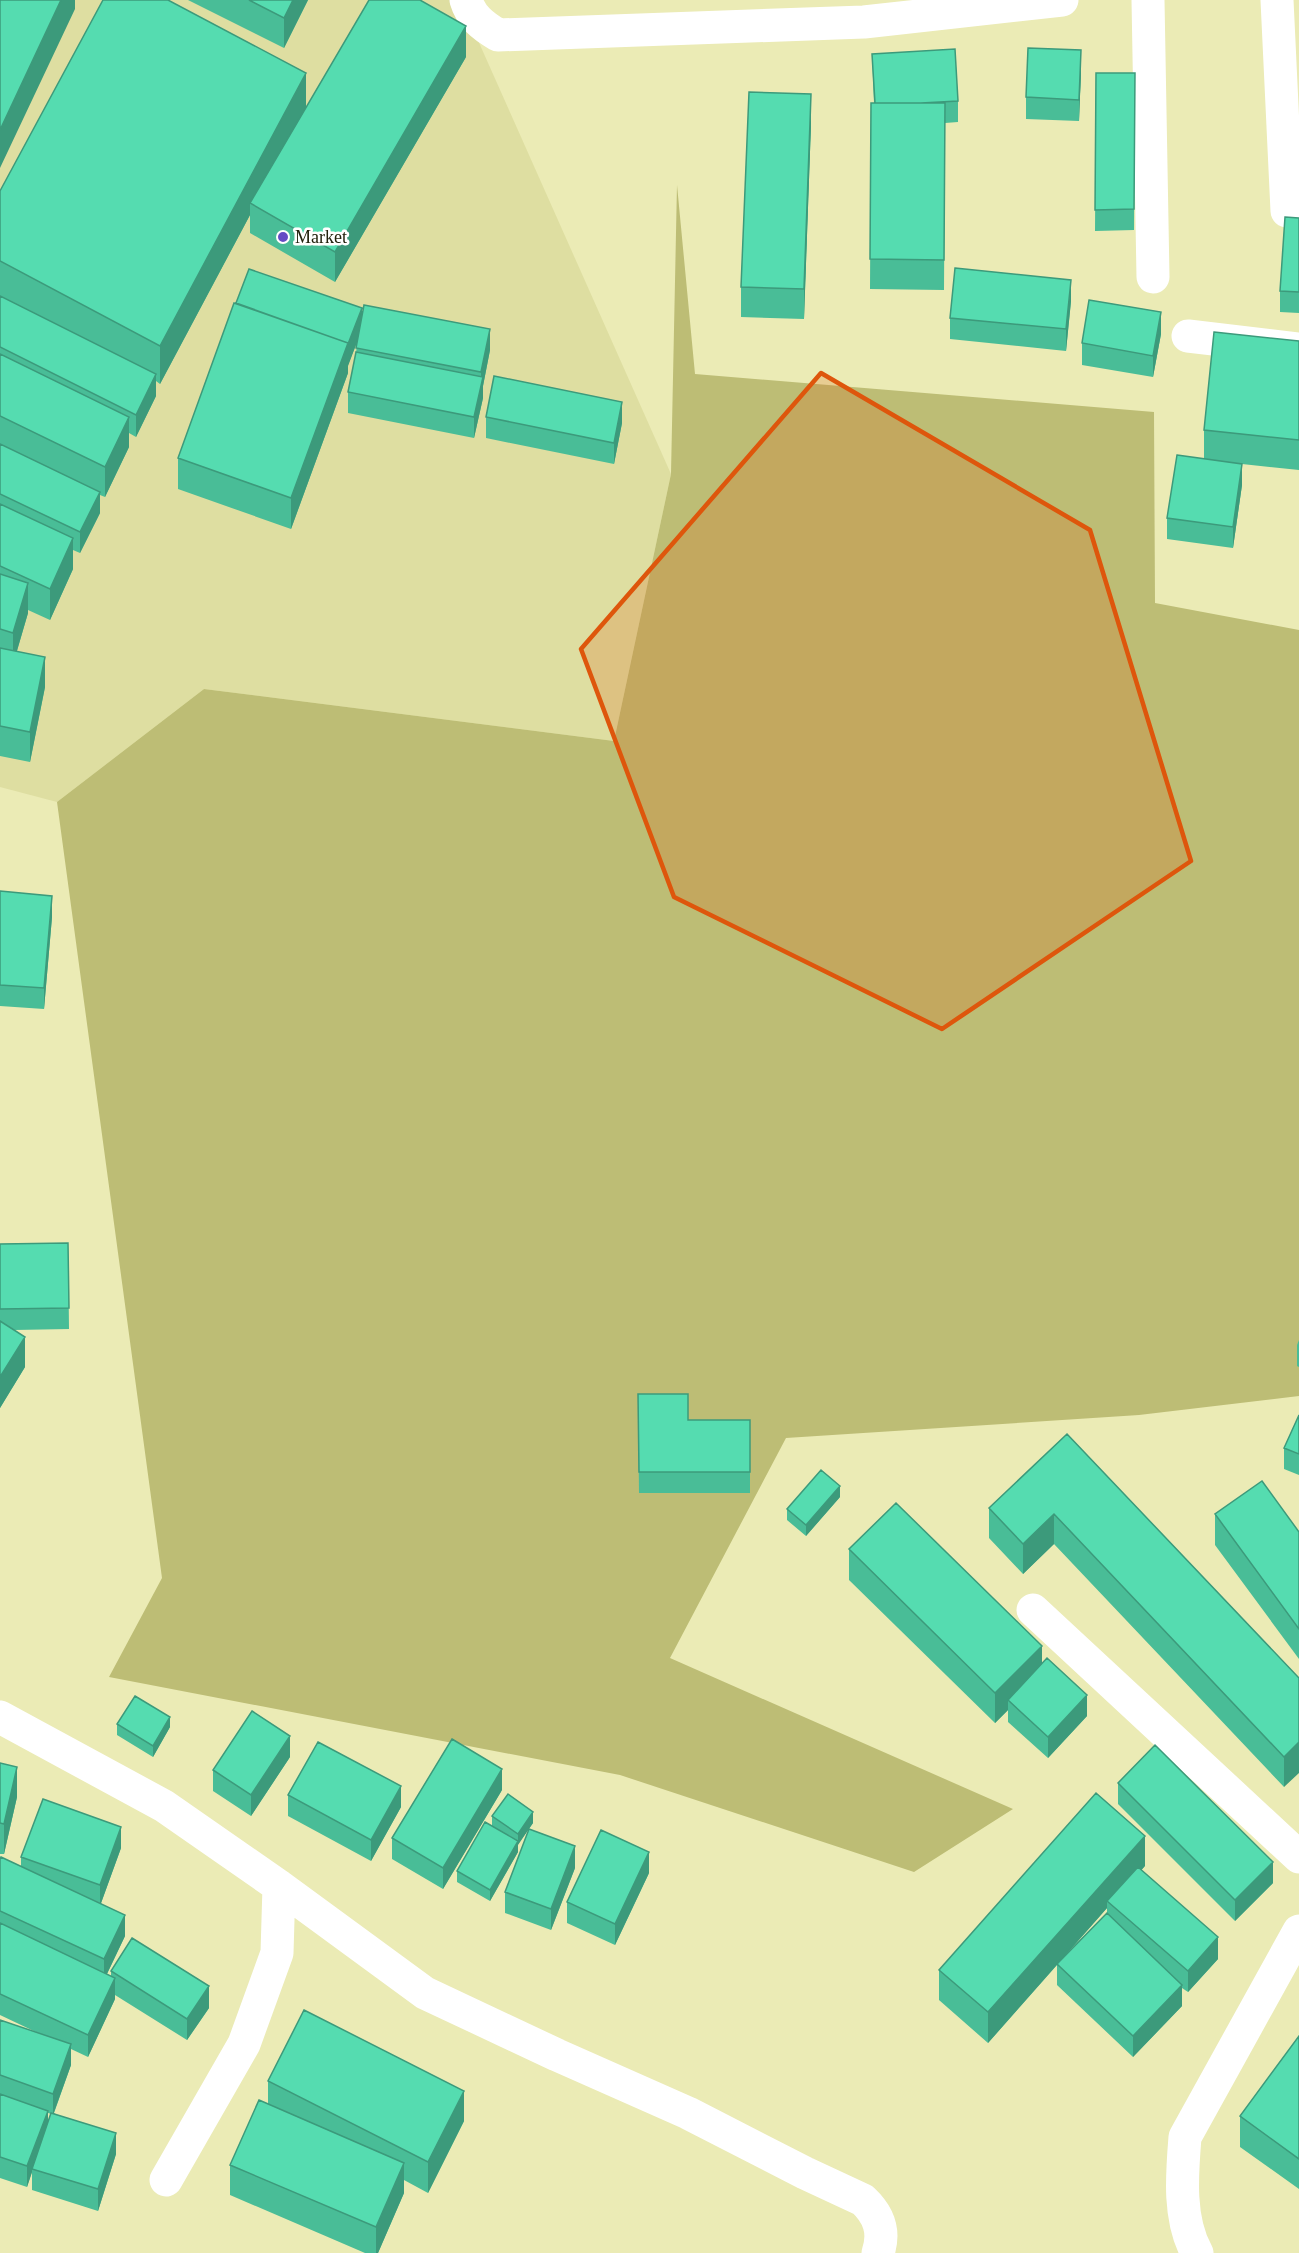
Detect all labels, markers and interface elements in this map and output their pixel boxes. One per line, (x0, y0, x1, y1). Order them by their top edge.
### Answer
place label: Market (295, 227, 347, 247)
marker: Market (276, 230, 290, 244)

